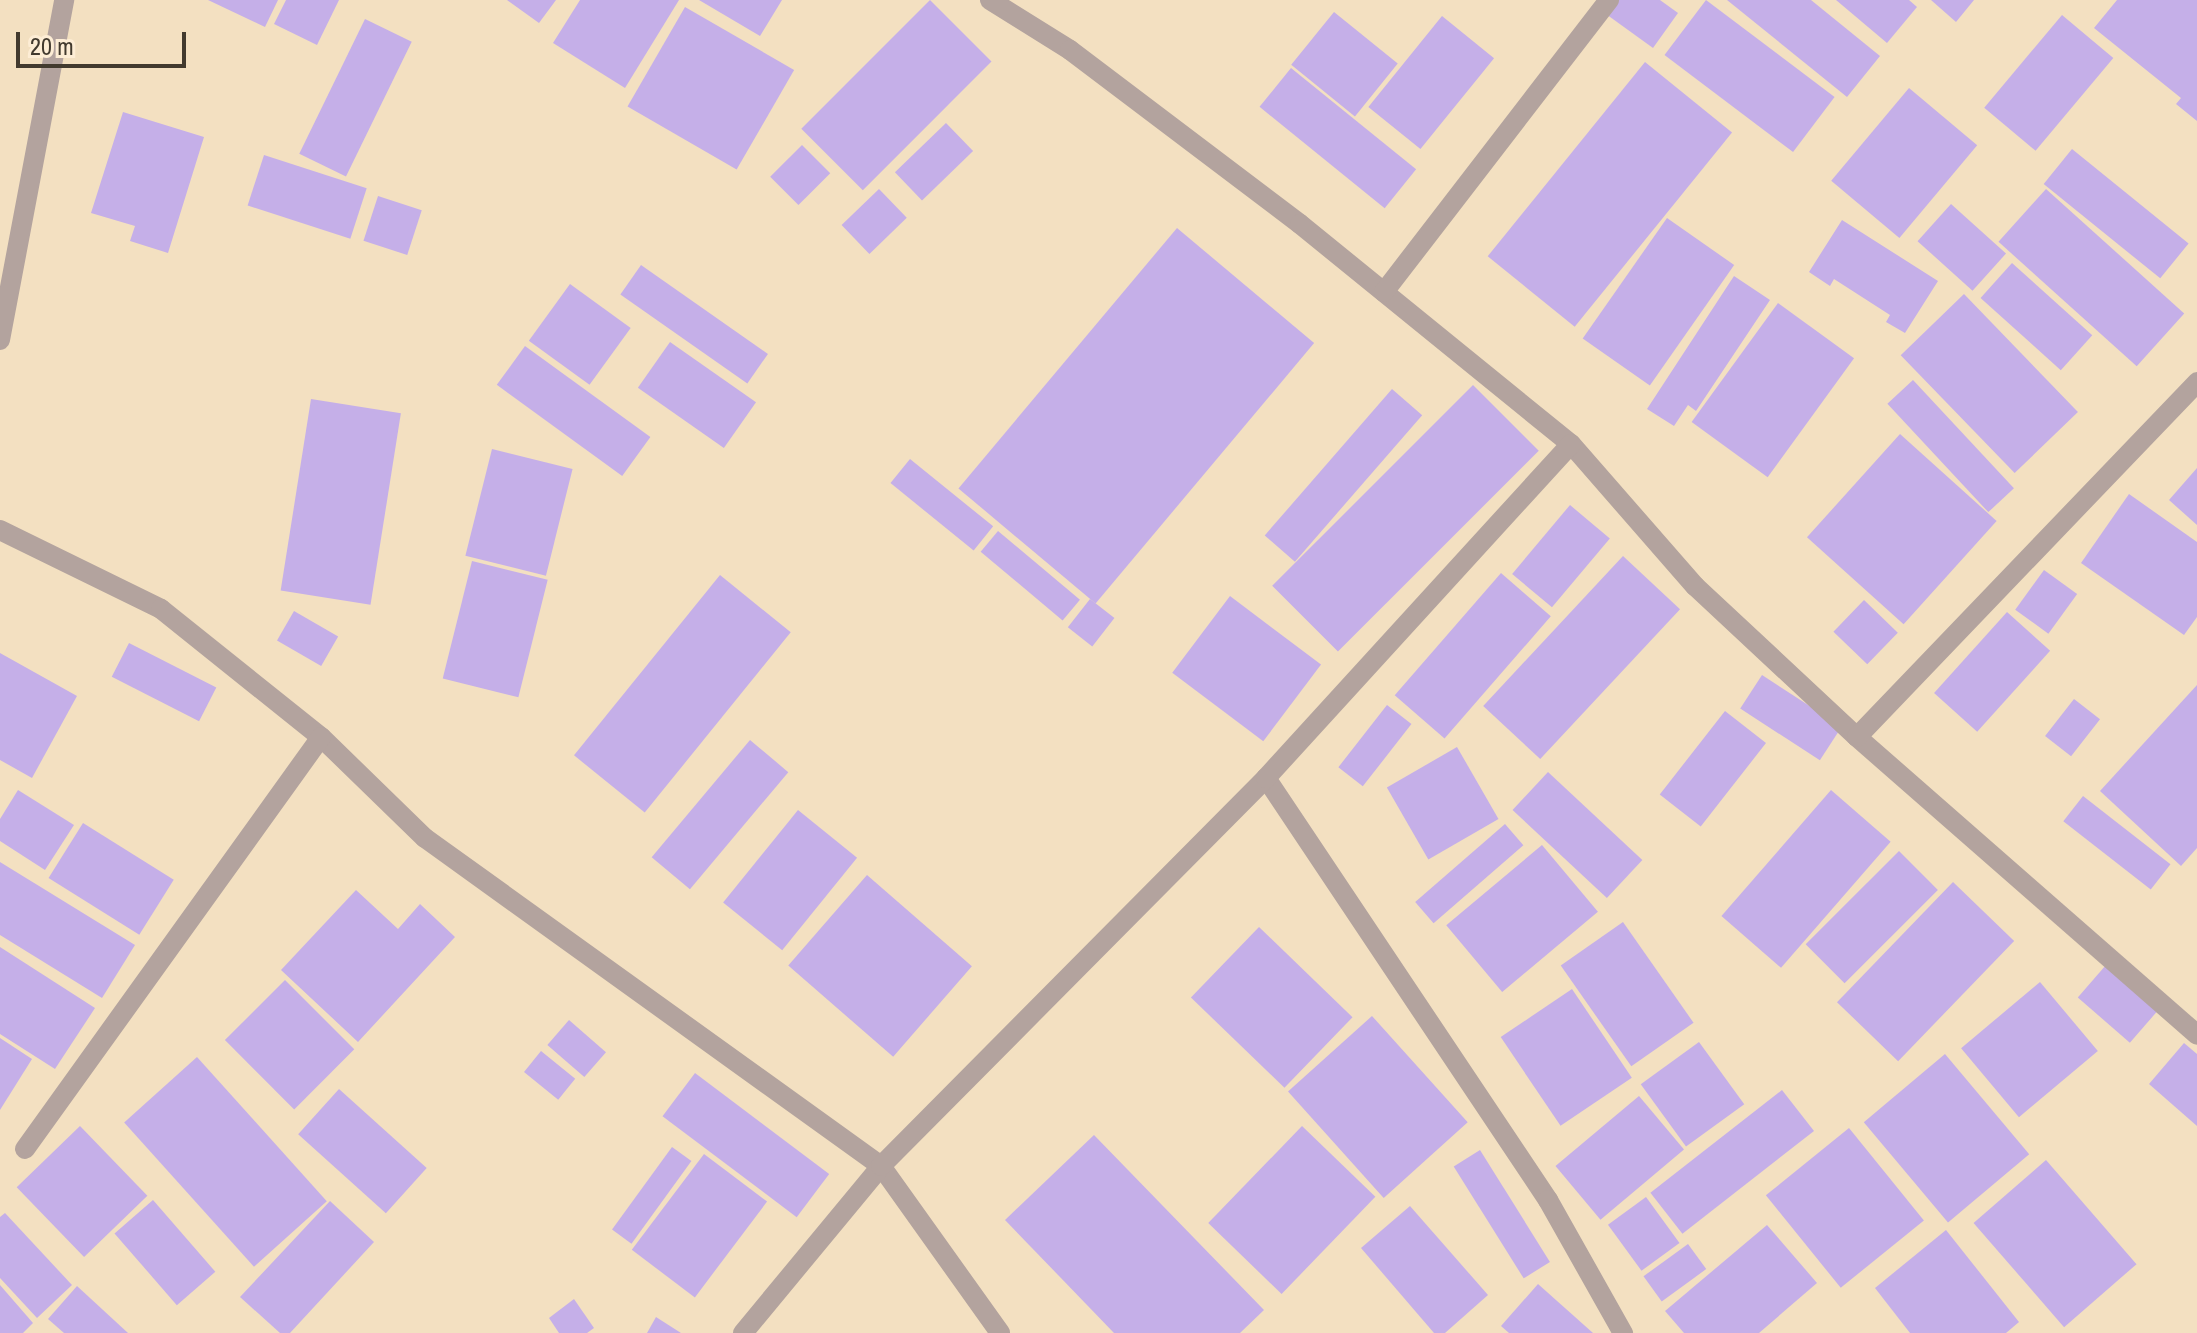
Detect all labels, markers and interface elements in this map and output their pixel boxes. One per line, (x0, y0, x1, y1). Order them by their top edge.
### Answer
scale bar (20, 16, 190, 66)
text: 20 m (30, 30, 74, 62)

